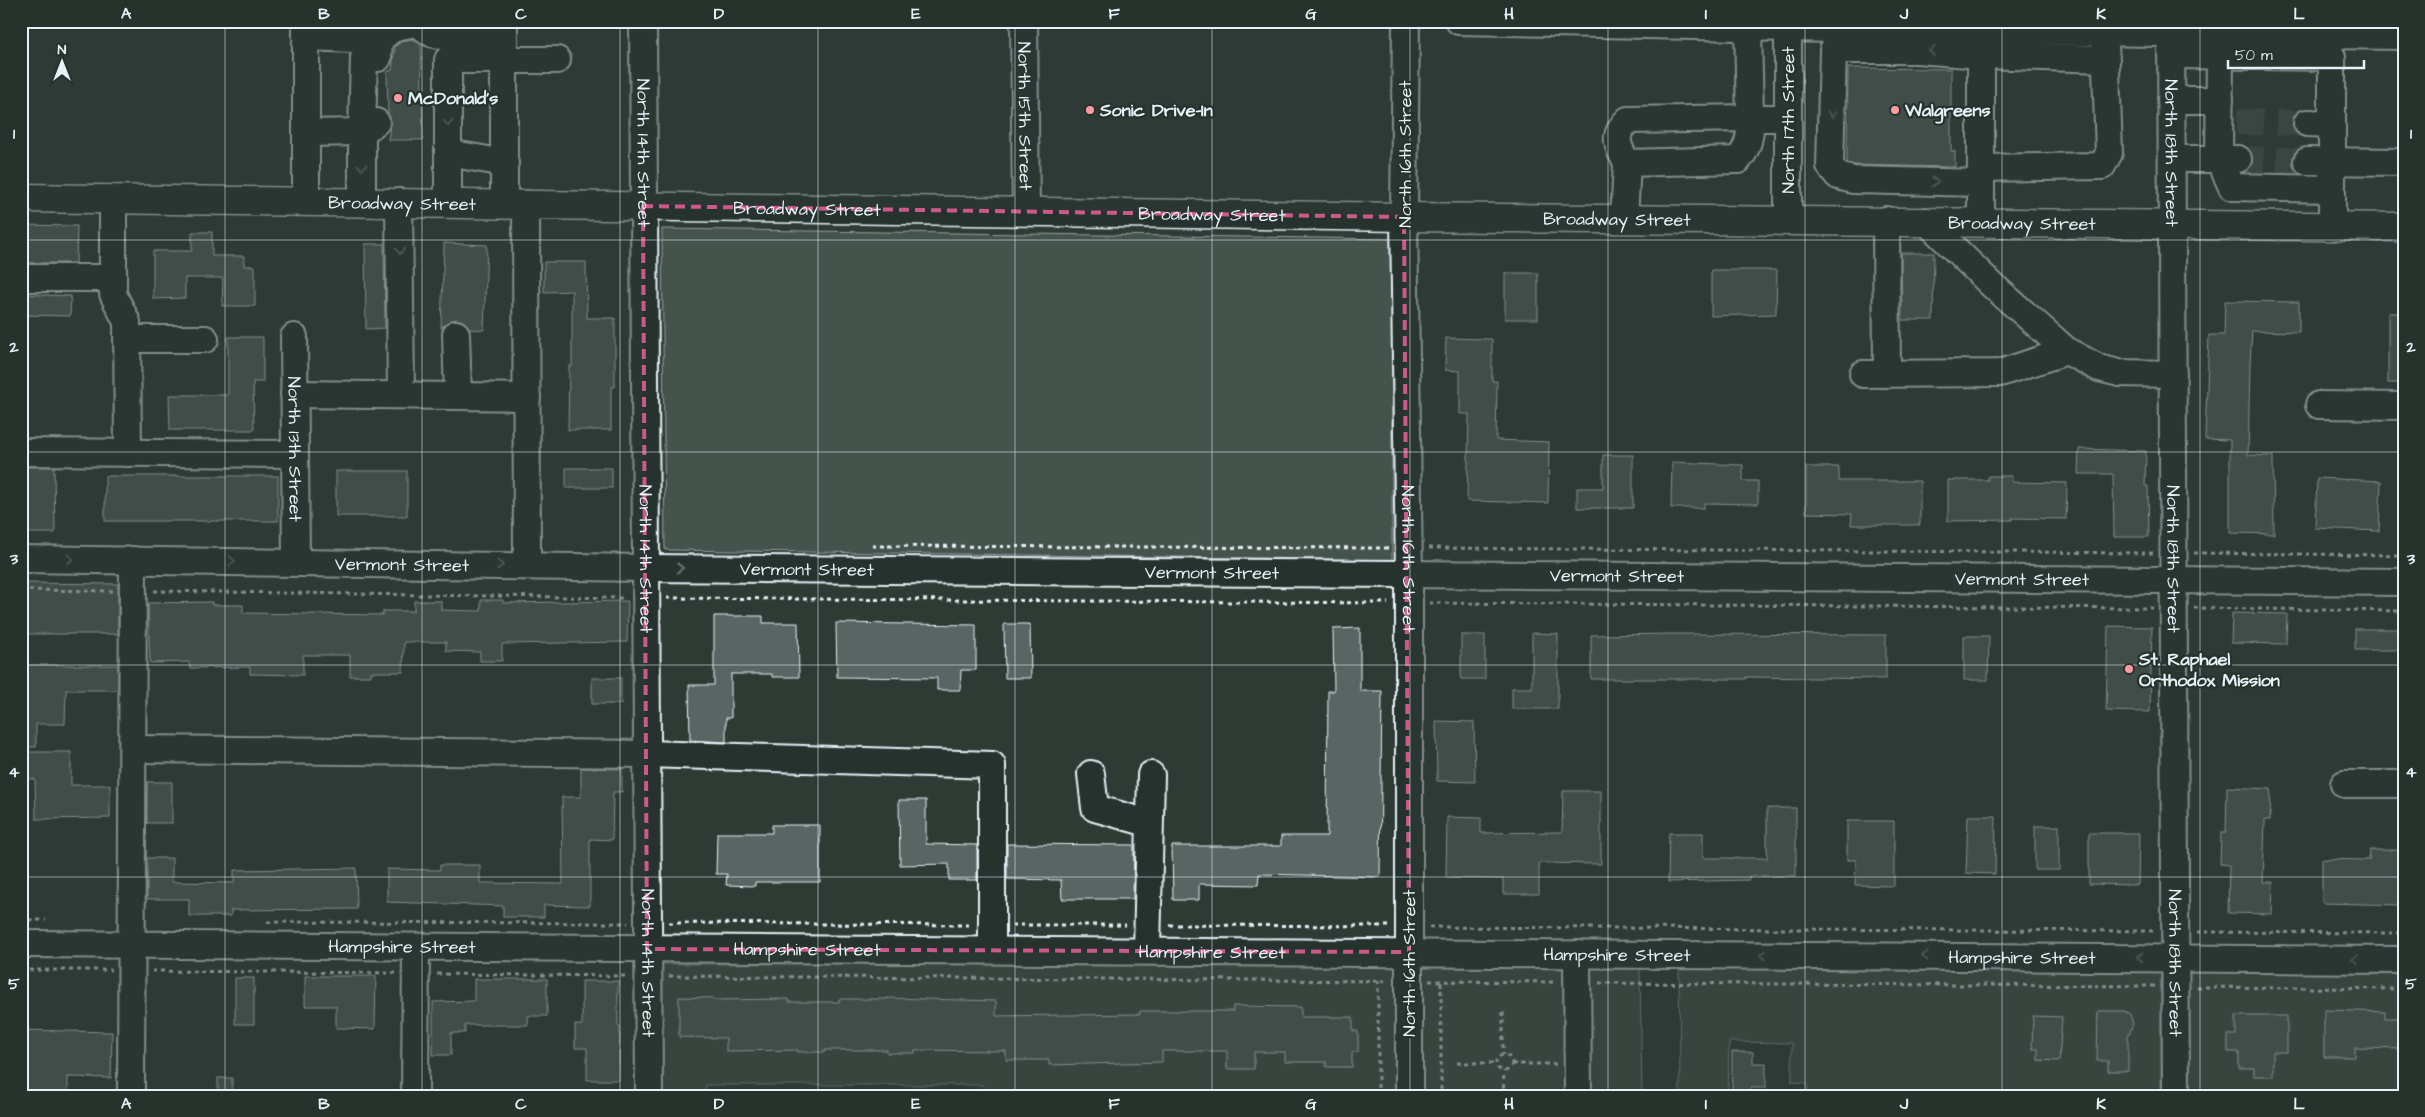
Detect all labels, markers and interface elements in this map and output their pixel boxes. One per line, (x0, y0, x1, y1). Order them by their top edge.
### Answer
text: A (121, 3, 132, 25)
text: B (318, 3, 330, 25)
text: C (515, 3, 527, 25)
text: D (714, 3, 725, 25)
text: E (911, 3, 921, 25)
text: F (1108, 3, 1120, 25)
text: G (1305, 3, 1317, 25)
text: H (1504, 3, 1514, 25)
text: I (1705, 3, 1707, 25)
text: J (1899, 3, 1909, 25)
text: K (2096, 3, 2106, 25)
text: L (2293, 3, 2305, 25)
north arrow (38, 38, 88, 88)
scale bar (2228, 38, 2364, 70)
text: N (58, 40, 67, 60)
street label: North 15th Street (1012, 41, 1038, 191)
text: 50 m (2235, 45, 2273, 66)
street label: North 17th Street (1776, 46, 1801, 194)
one-way arrow (1928, 46, 1936, 57)
street label: North 14th Street (631, 79, 657, 228)
street label: North 18th Street (2159, 79, 2184, 228)
street label: North 16th Street (1393, 80, 1418, 228)
place label: McDonald's (408, 86, 498, 111)
marker: McDonald's (392, 92, 404, 104)
place label: Sonic Drive-In (1099, 98, 1213, 123)
place label: Walgreens (1904, 98, 1991, 124)
marker: Sonic Drive-In (1084, 104, 1096, 116)
marker: Walgreens (1889, 104, 1901, 116)
one-way arrow (1826, 111, 1837, 119)
one-way arrow (443, 119, 453, 127)
text: 1 (13, 123, 16, 145)
text: 1 (2410, 123, 2413, 145)
one-way arrow (357, 164, 367, 171)
one-way arrow (1932, 177, 1939, 187)
street label: Broadway Street (328, 190, 477, 217)
street label: Broadway Street (733, 195, 882, 222)
street label: Broadway Street (1138, 201, 1287, 228)
street label: Broadway Street (1543, 206, 1692, 233)
street label: Broadway Street (1948, 210, 2097, 237)
one-way arrow (395, 248, 405, 255)
text: 2 (8, 336, 19, 358)
text: 2 (2405, 336, 2416, 358)
street label: North 13th Street (282, 376, 308, 522)
street label: North 14th Street (633, 485, 659, 634)
street label: North 16th Street (1395, 485, 1422, 633)
street label: North 18th Street (2161, 485, 2186, 634)
text: 3 (9, 548, 19, 570)
text: 3 (2406, 548, 2416, 570)
street label: Vermont Street (335, 551, 470, 578)
one-way arrow (66, 554, 74, 564)
one-way arrow (229, 556, 237, 566)
street label: Vermont Street (740, 556, 875, 582)
street label: Vermont Street (1145, 559, 1280, 586)
one-way arrow (496, 560, 504, 570)
one-way arrow (676, 563, 684, 573)
street label: Vermont Street (1550, 563, 1685, 589)
street label: Vermont Street (1955, 566, 2090, 592)
place label: St. Raphael Orthodox Mission (2138, 647, 2280, 693)
marker: St. Raphael Orthodox Mission (2123, 663, 2135, 675)
text: 4 (9, 761, 20, 783)
text: 4 (2406, 761, 2417, 783)
street label: North 14th Street (635, 889, 661, 1038)
street label: North 16th Street (1397, 889, 1422, 1037)
street label: North 18th Street (2163, 889, 2188, 1038)
street label: Hampshire Street (328, 934, 476, 960)
street label: Hampshire Street (733, 936, 881, 962)
street label: Hampshire Street (1138, 939, 1286, 965)
street label: Hampshire Street (1543, 942, 1691, 968)
street label: Hampshire Street (1948, 944, 2096, 970)
one-way arrow (1758, 950, 1766, 960)
one-way arrow (1921, 951, 1928, 961)
one-way arrow (2136, 952, 2144, 962)
one-way arrow (2351, 954, 2358, 964)
text: 5 (8, 973, 20, 995)
text: 5 (2405, 973, 2417, 995)
text: A (121, 1093, 132, 1115)
text: B (318, 1093, 330, 1115)
text: C (515, 1093, 527, 1115)
text: D (714, 1093, 725, 1115)
text: E (911, 1093, 921, 1115)
text: F (1108, 1093, 1120, 1115)
text: G (1305, 1093, 1317, 1115)
text: H (1504, 1093, 1514, 1115)
text: I (1705, 1093, 1707, 1115)
text: J (1899, 1093, 1909, 1115)
text: K (2096, 1093, 2106, 1115)
text: L (2293, 1093, 2305, 1115)

